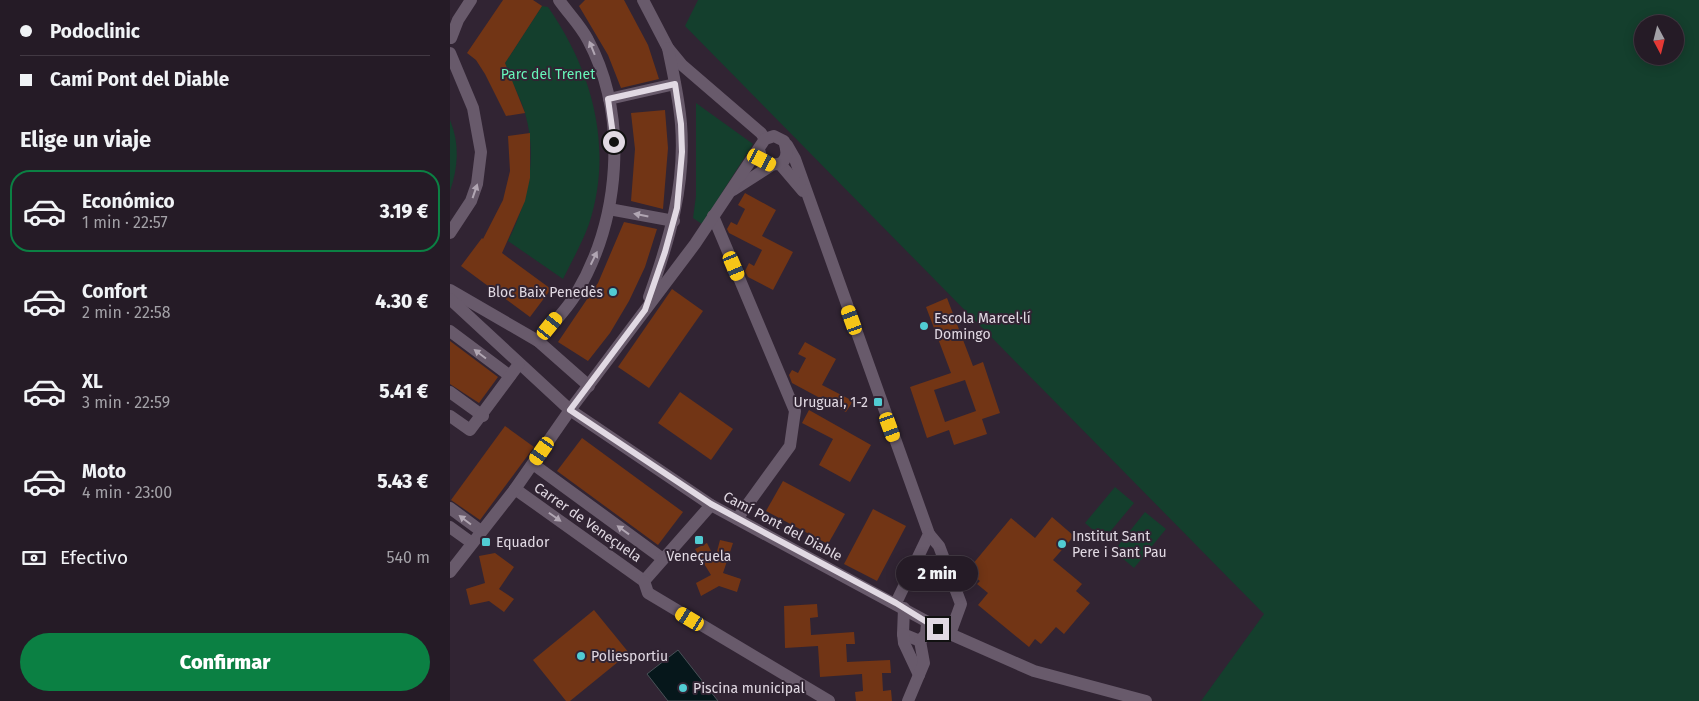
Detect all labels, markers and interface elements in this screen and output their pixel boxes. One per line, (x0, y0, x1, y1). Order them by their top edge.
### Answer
north arrow (1634, 15, 1684, 65)
map controls (1634, 15, 1684, 65)
text: Podoclinic (50, 20, 140, 43)
one-way arrow (588, 41, 595, 56)
park label: Parc del Trenet (501, 66, 596, 83)
text: Camí Pont del Diable (50, 68, 229, 91)
text: Elige un viaje (20, 126, 151, 153)
route start (603, 131, 625, 153)
car (745, 147, 778, 173)
one-way arrow (471, 183, 479, 198)
icon: car (22, 189, 67, 234)
text: Económico (82, 190, 175, 213)
text: 3.19 € (380, 200, 428, 223)
one-way arrow (633, 210, 649, 218)
text: 1 min · 22:57 (82, 213, 168, 232)
car (721, 249, 746, 283)
one-way arrow (589, 250, 598, 265)
icon: car (22, 279, 67, 324)
text: Confort (82, 280, 147, 303)
place label: Bloc Baix Penedès (488, 284, 603, 301)
marker: Bloc Baix Penedès (607, 286, 619, 298)
text: 4.30 € (375, 290, 428, 313)
text: 2 min · 22:58 (82, 303, 171, 322)
car (839, 303, 864, 337)
car (534, 310, 565, 342)
place label: Escola Marcel·lí Domingo (934, 310, 1031, 343)
marker: Escola Marcel·lí Domingo (918, 320, 930, 332)
one-way arrow (473, 349, 487, 359)
icon: car (22, 369, 67, 414)
text: XL (82, 370, 103, 393)
text: 5.41 € (379, 380, 428, 403)
text: 3 min · 22:59 (82, 393, 170, 412)
place label: Uruguai, 1-2 (793, 394, 868, 411)
marker: Uruguai, 1-2 (872, 396, 884, 408)
car (877, 410, 902, 444)
car (527, 434, 556, 468)
icon: car (22, 459, 67, 504)
text: Moto (82, 460, 126, 483)
text: 5.43 € (377, 470, 428, 493)
street label: Carrer de Veneçuela (531, 479, 645, 566)
text: 4 min · 23:00 (82, 483, 172, 502)
street label: Camí Pont del Diable (720, 488, 845, 565)
one-way arrow (548, 512, 561, 523)
one-way arrow (458, 515, 472, 525)
one-way arrow (617, 525, 630, 536)
place label: Institut Sant Pere i Sant Pau (1072, 528, 1167, 561)
place label: Equador (496, 534, 550, 551)
marker: Veneçuela (693, 534, 705, 546)
marker: Equador (480, 536, 492, 548)
marker: Institut Sant Pere i Sant Pau (1056, 538, 1068, 550)
icon: cash (20, 544, 48, 572)
text: Efectivo (60, 546, 128, 569)
text: 540 m (387, 548, 430, 567)
place label: Veneçuela (667, 548, 731, 565)
callout: 2 min (897, 556, 979, 592)
text: 2 min (917, 564, 957, 583)
car (673, 605, 706, 633)
route end (927, 618, 949, 640)
button: Confirmar (20, 633, 430, 691)
place label: Poliesportiu (591, 648, 668, 665)
marker: Poliesportiu (575, 650, 587, 662)
place label: Piscina municipal (693, 680, 804, 697)
marker: Piscina municipal (677, 682, 689, 694)

